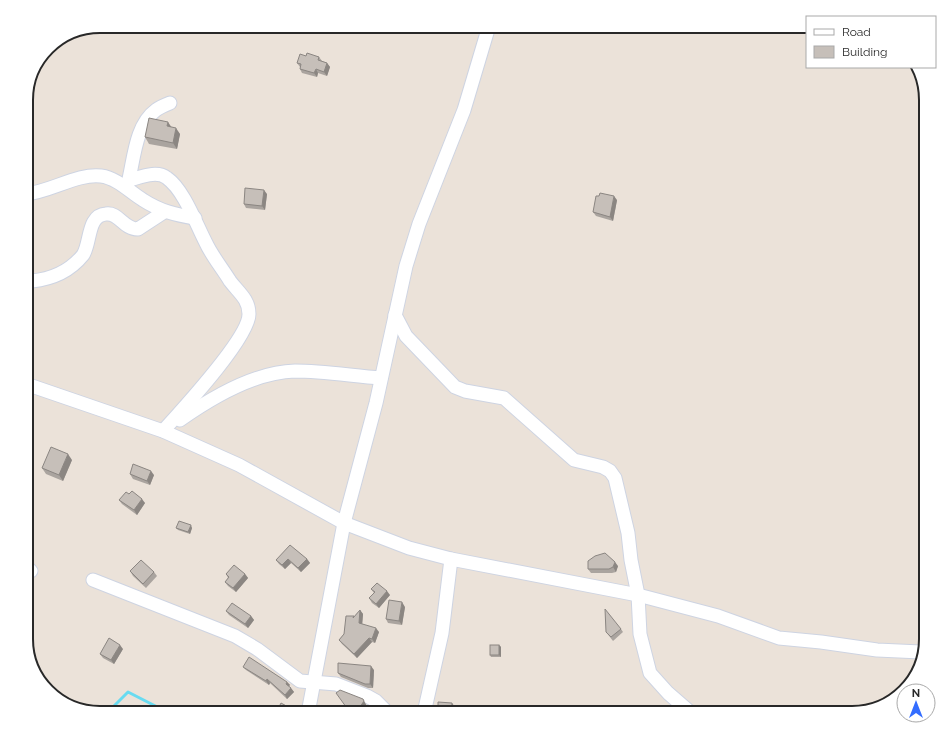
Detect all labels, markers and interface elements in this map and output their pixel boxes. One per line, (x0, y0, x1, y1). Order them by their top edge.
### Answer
legend (806, 16, 936, 68)
text: Road (842, 25, 871, 39)
text: Building (842, 45, 888, 59)
north arrow (896, 683, 936, 723)
text: N (912, 687, 920, 700)

